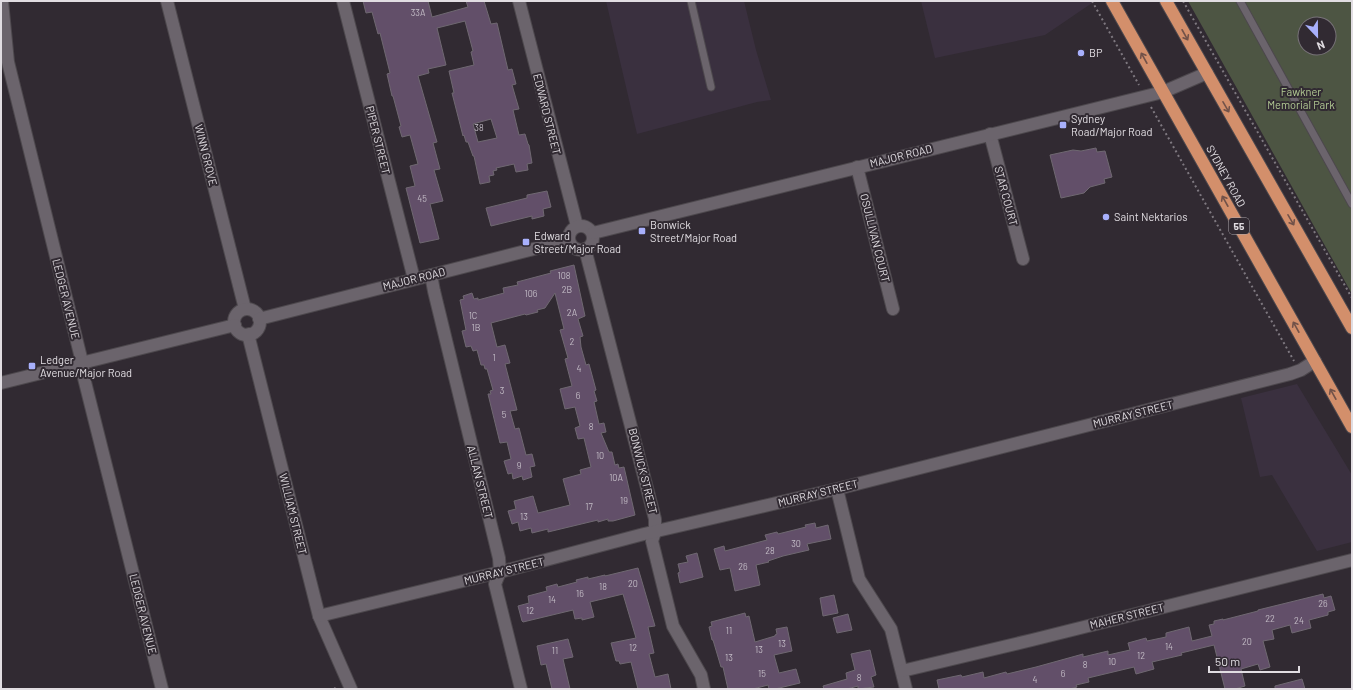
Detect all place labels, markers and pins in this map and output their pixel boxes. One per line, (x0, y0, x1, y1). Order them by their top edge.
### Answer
place label: BP (1089, 46, 1103, 59)
marker: BP (1076, 48, 1086, 58)
place label: Sydney Road/Major Road (1071, 112, 1152, 138)
marker: Sydney Road/Major Road (1058, 120, 1068, 130)
place label: Saint Nektarios (1114, 210, 1188, 223)
marker: Saint Nektarios (1101, 212, 1111, 222)
place label: Bonwick Street/Major Road (650, 218, 737, 244)
marker: Bonwick Street/Major Road (637, 226, 647, 236)
place label: Edward Street/Major Road (534, 229, 621, 255)
marker: Edward Street/Major Road (521, 237, 531, 247)
place label: Ledger Avenue/Major Road (40, 353, 132, 379)
marker: Ledger Avenue/Major Road (27, 361, 37, 371)

